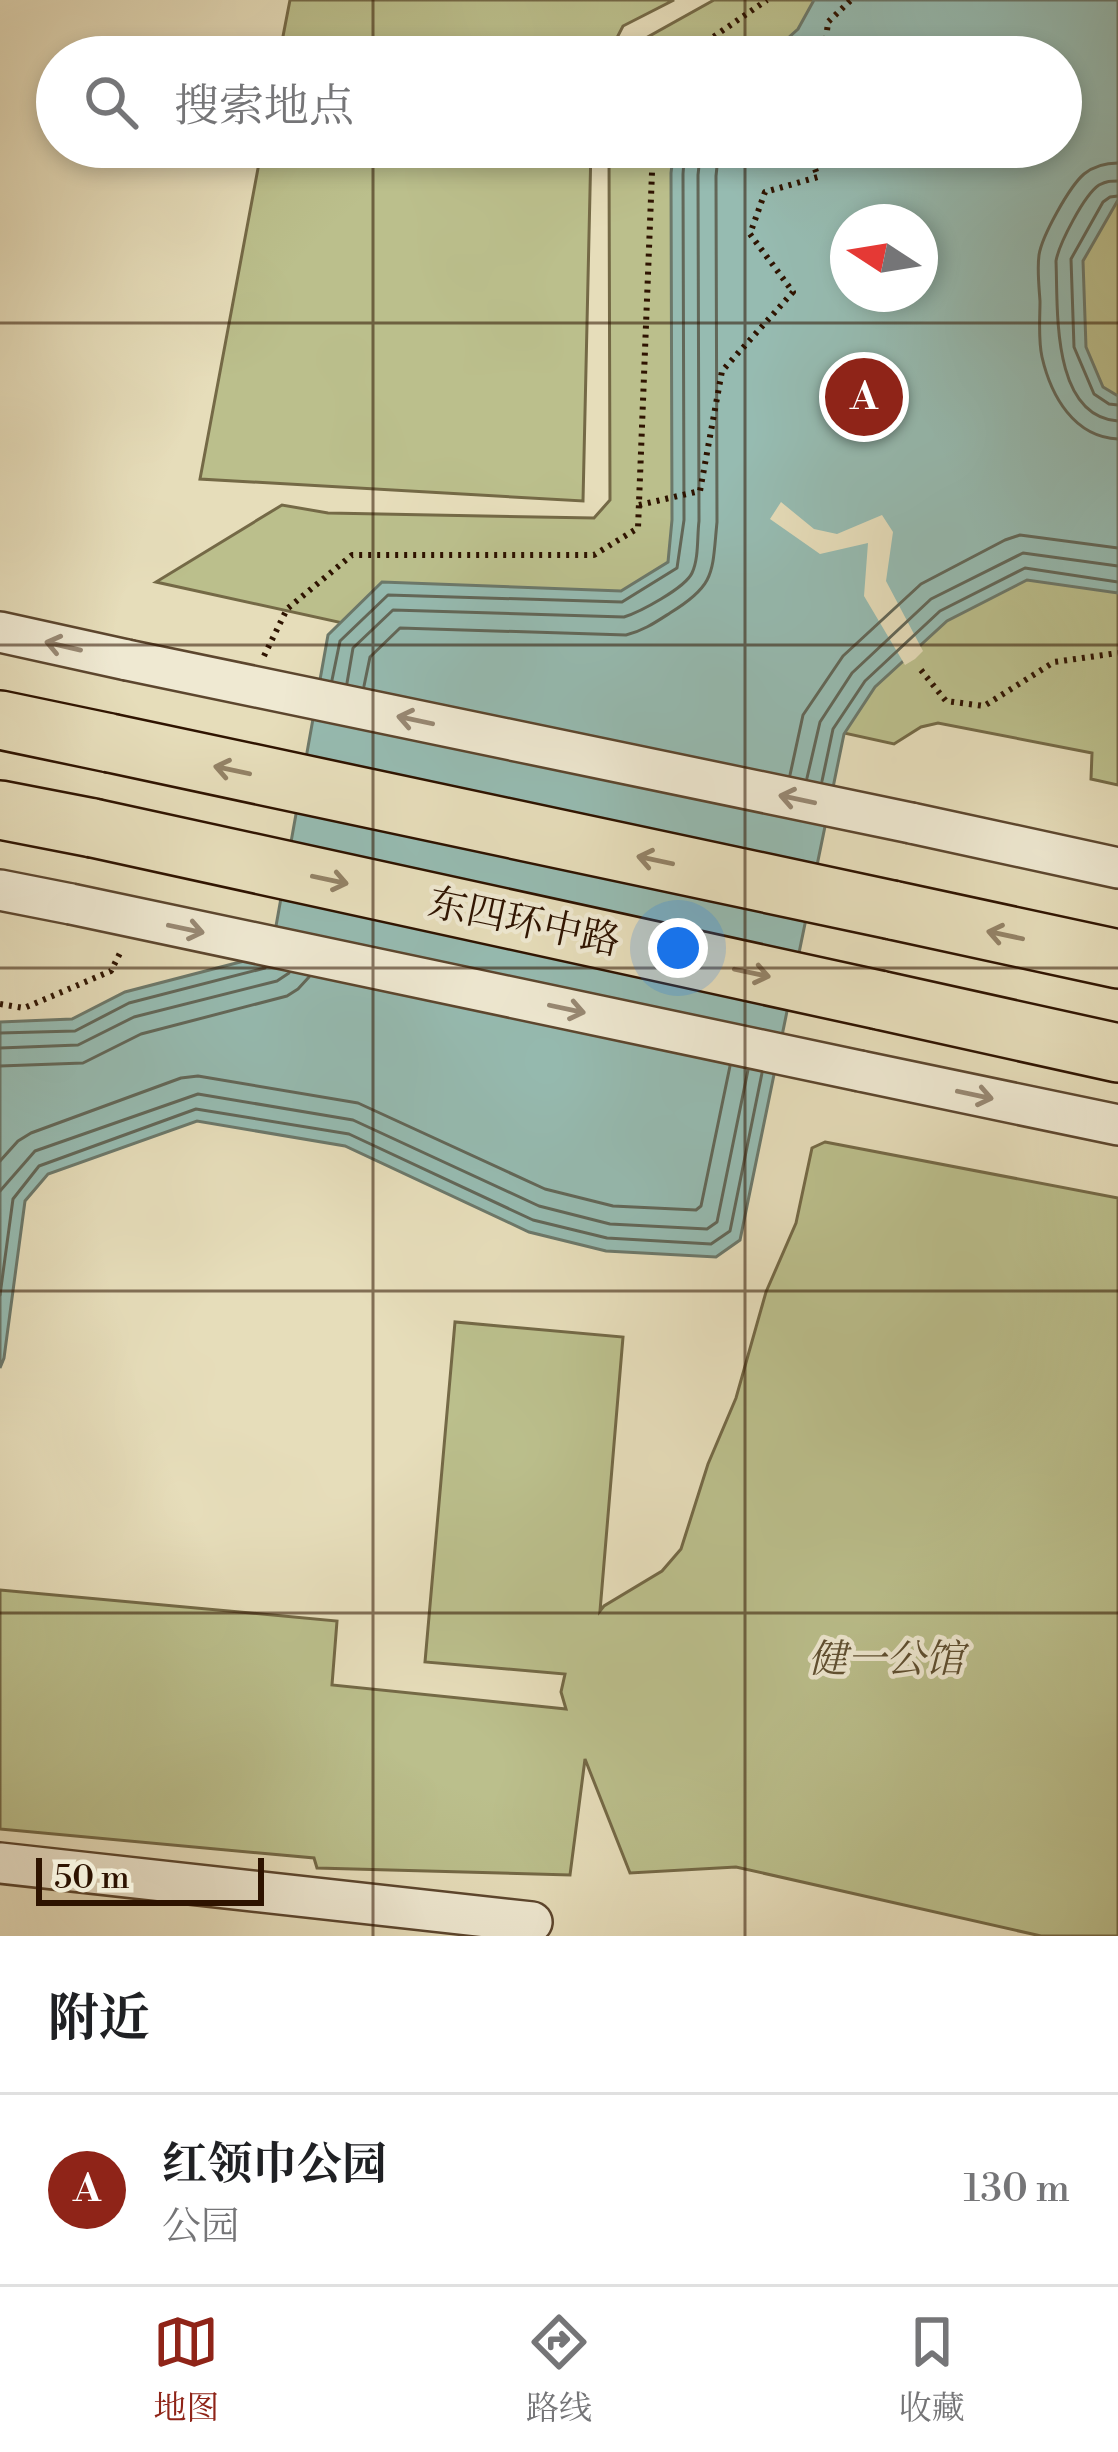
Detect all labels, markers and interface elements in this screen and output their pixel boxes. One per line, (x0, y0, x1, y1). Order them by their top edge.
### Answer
search box (36, 36, 1082, 168)
icon: search (78, 69, 144, 135)
text: 搜索地点 (174, 79, 354, 136)
north arrow (830, 204, 938, 312)
pin: A (825, 352, 903, 442)
one-way arrow (45, 634, 83, 656)
one-way arrow (396, 708, 435, 730)
one-way arrow (214, 757, 252, 780)
one-way arrow (778, 787, 817, 809)
one-way arrow (636, 847, 674, 870)
one-way arrow (310, 870, 348, 893)
street label: 东四环中路 (424, 879, 624, 967)
one-way arrow (166, 918, 204, 941)
your location (648, 918, 708, 978)
one-way arrow (987, 922, 1025, 945)
one-way arrow (732, 962, 770, 985)
one-way arrow (547, 999, 586, 1021)
one-way arrow (954, 1085, 993, 1107)
park label: 健一公馆 (808, 1636, 970, 1685)
scale bar (36, 1852, 264, 1905)
text: 50 m (54, 1858, 130, 1899)
text: 附近 (48, 1988, 150, 2052)
text: 红领巾公园 (162, 2137, 387, 2194)
text: A (73, 2165, 101, 2214)
text: 130 m (964, 2165, 1070, 2214)
text: 公园 (162, 2203, 240, 2252)
tab: 地图 (153, 2309, 219, 2430)
tab: 路线 (526, 2309, 592, 2430)
tab: 收藏 (899, 2309, 965, 2430)

